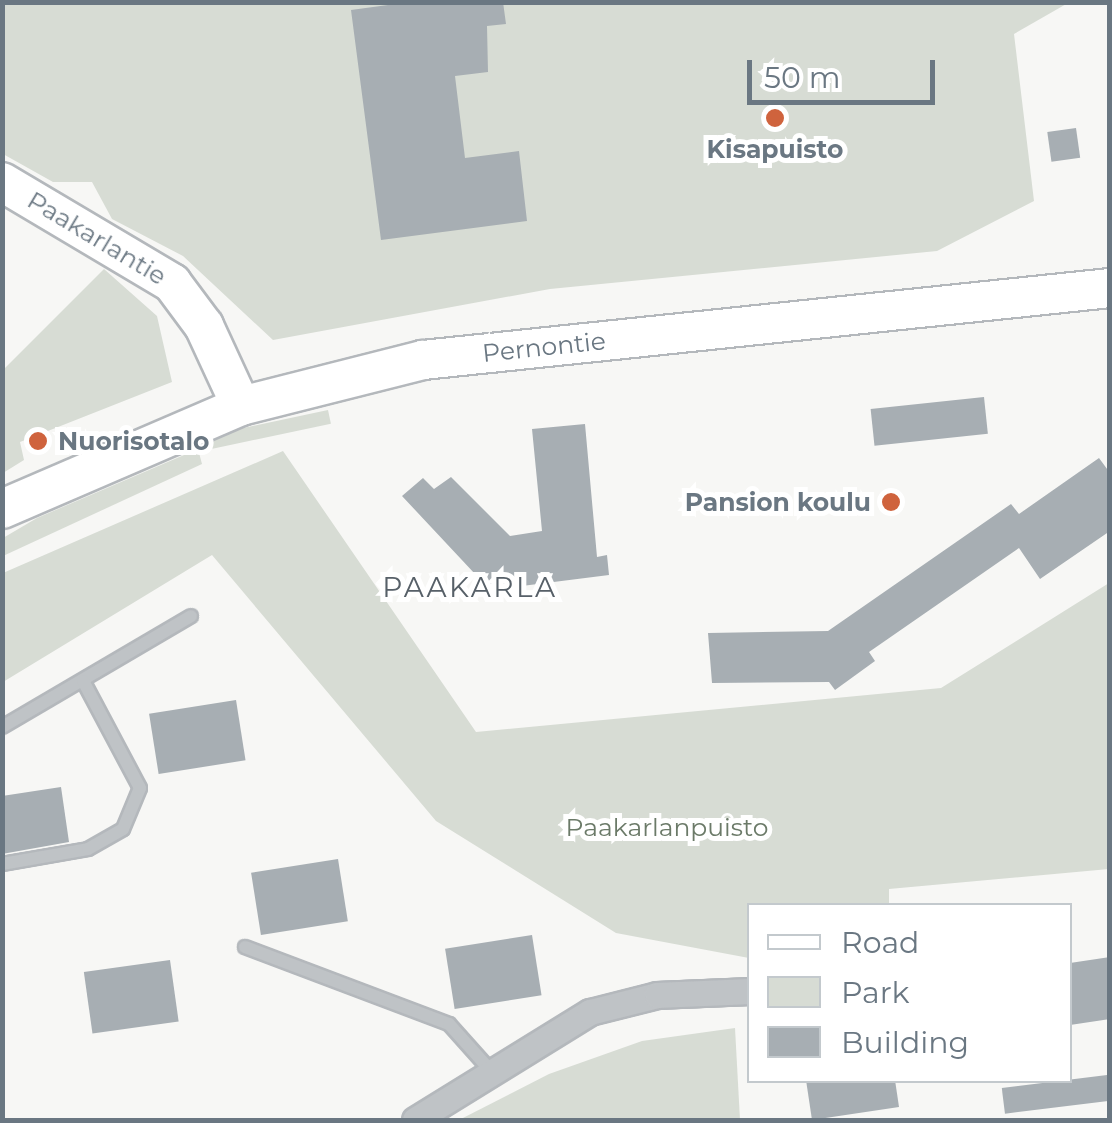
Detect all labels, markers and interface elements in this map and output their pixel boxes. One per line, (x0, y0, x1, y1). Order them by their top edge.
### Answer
scale bar (752, 40, 940, 102)
text: 50 m (764, 59, 841, 96)
marker: Kisapuisto (764, 107, 786, 129)
place label: Kisapuisto (707, 134, 843, 164)
street label: Paakarlantie (22, 185, 172, 291)
street label: Pernontie (481, 326, 607, 368)
place label: Nuorisotalo (58, 426, 209, 456)
marker: Nuorisotalo (27, 430, 49, 452)
place label: Pansion koulu (685, 487, 871, 517)
marker: Pansion koulu (880, 491, 902, 513)
district label: PAAKARLA (382, 570, 558, 604)
park label: Paakarlanpuisto (566, 812, 768, 842)
legend (747, 903, 1072, 1083)
text: Road (841, 924, 919, 961)
text: Park (841, 974, 910, 1011)
text: Building (841, 1024, 969, 1061)

